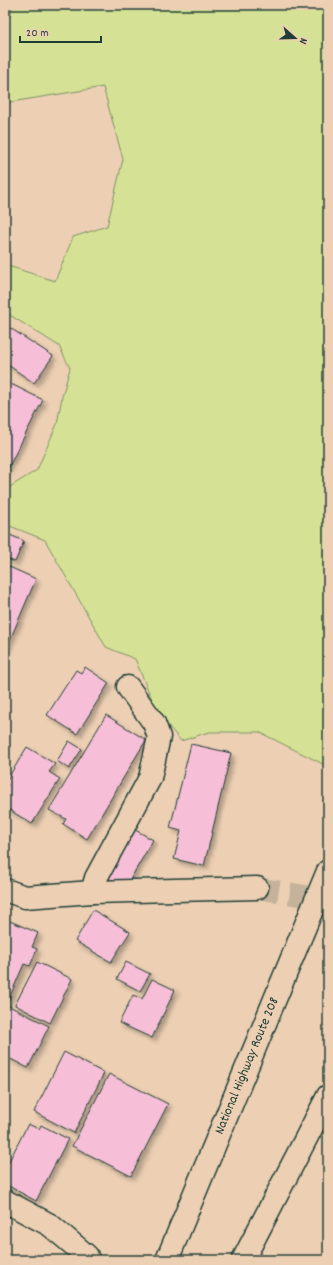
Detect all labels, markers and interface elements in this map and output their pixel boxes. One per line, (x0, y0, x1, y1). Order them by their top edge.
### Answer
scale bar (20, 18, 101, 44)
north arrow (275, 18, 315, 58)
text: 20 m (26, 25, 49, 42)
text: N (294, 35, 311, 47)
street label: National Highway Route 208 (210, 994, 285, 1138)

